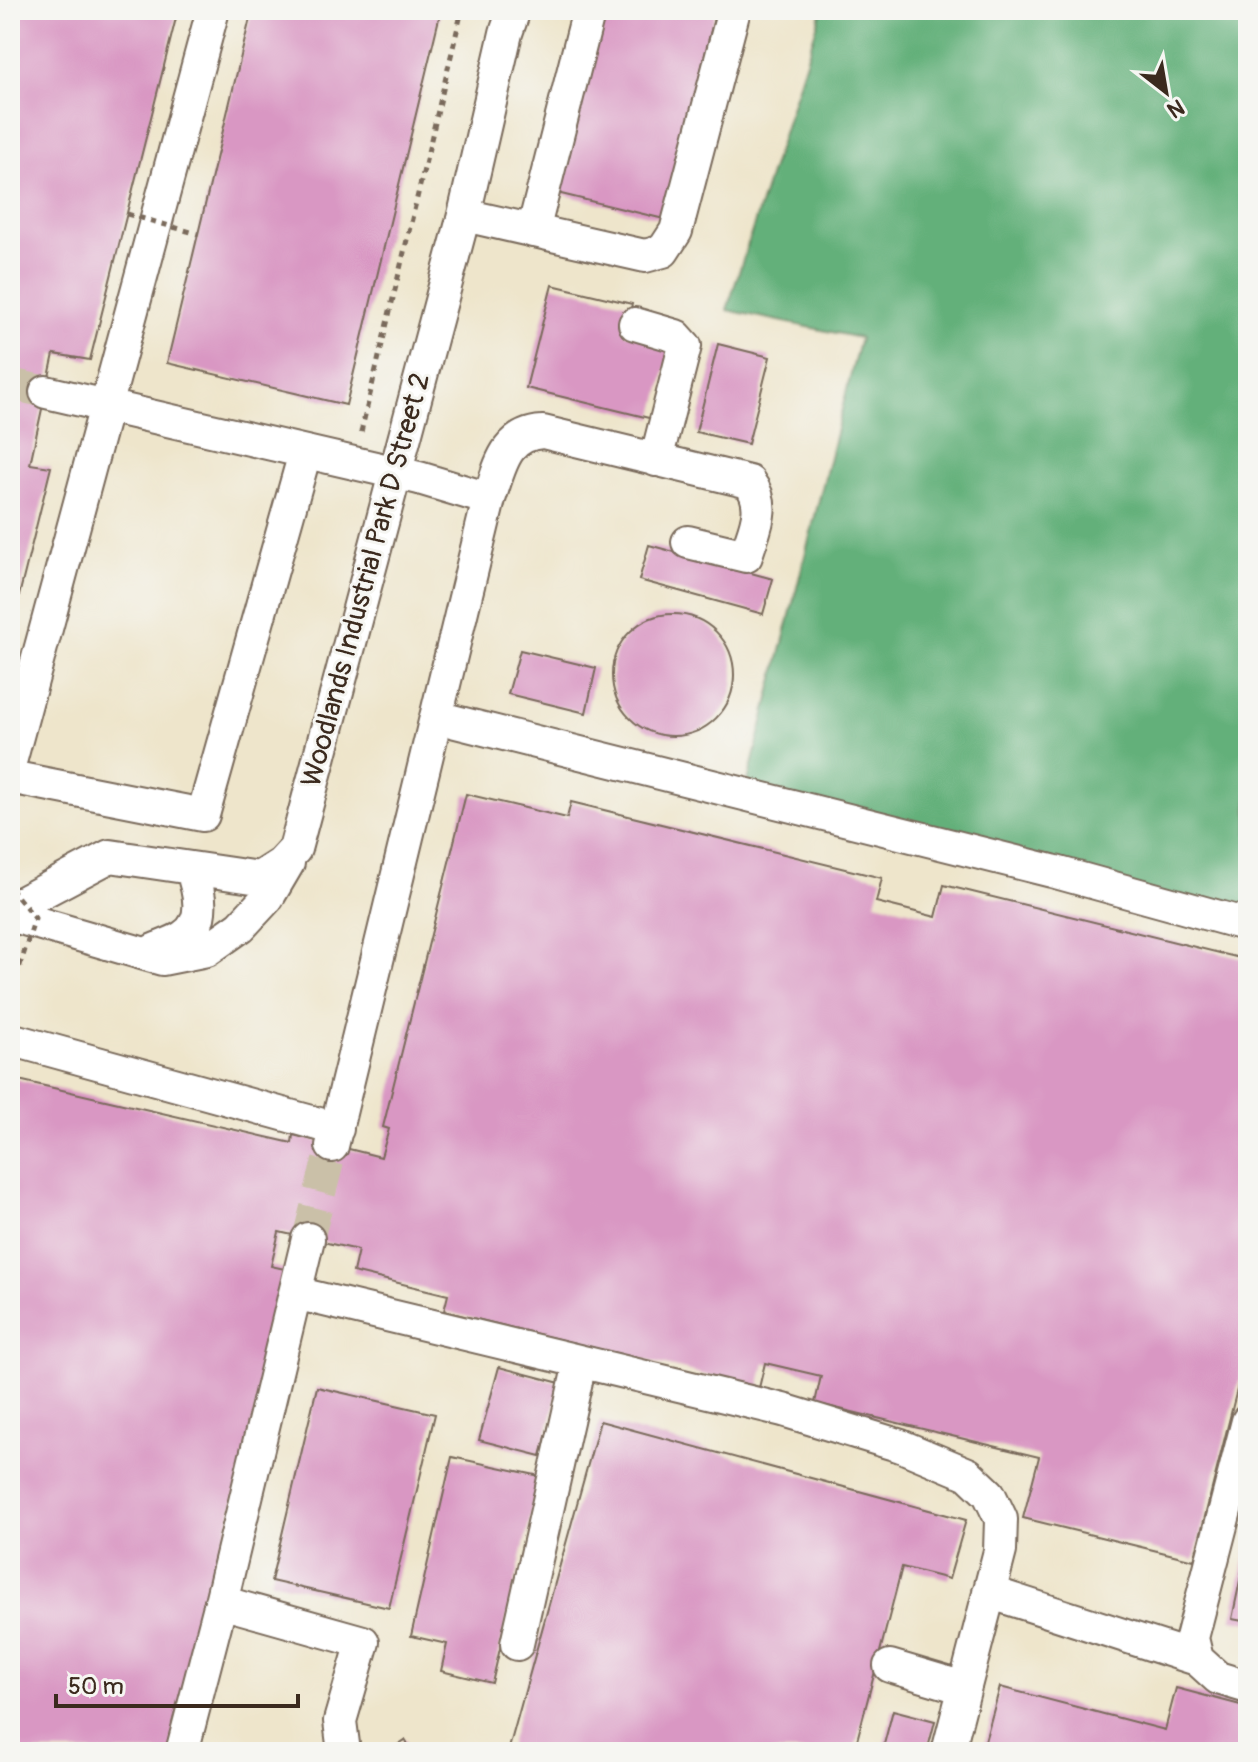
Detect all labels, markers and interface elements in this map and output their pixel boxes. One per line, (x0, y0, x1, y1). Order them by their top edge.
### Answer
north arrow (1126, 52, 1206, 132)
text: N (1162, 92, 1189, 124)
street label: Woodlands Industrial Park D Street 2 (294, 369, 438, 791)
scale bar (56, 1658, 298, 1708)
text: 50 m (68, 1672, 124, 1701)

